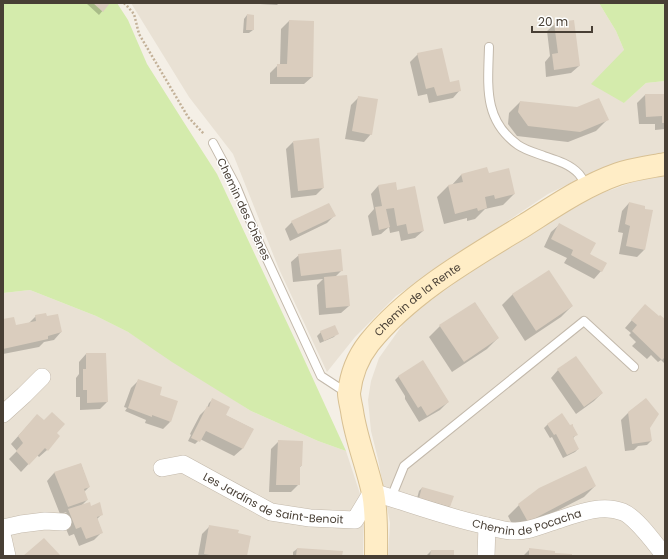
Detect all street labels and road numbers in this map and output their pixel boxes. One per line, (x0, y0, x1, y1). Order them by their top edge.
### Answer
street label: Chemin des Chênes (213, 155, 275, 263)
street label: Chemin de la Rente (370, 259, 464, 340)
street label: Les Jardins de Saint-Benoit (200, 469, 344, 527)
street label: Chemin de Pocacha (471, 505, 583, 539)

